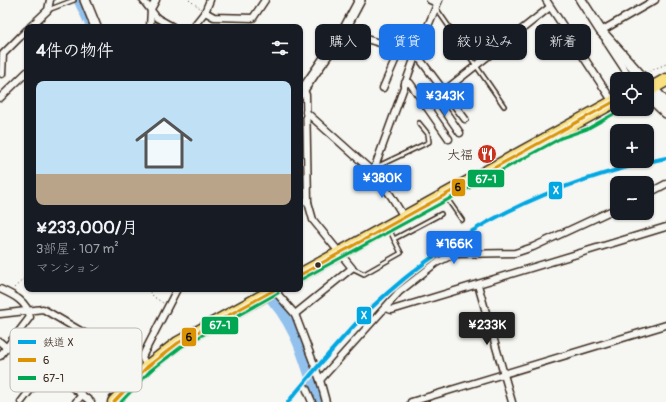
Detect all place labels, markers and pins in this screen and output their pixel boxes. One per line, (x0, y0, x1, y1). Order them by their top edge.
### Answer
pin: ¥343K (417, 83, 473, 117)
restaurant icon: 大福 (476, 143, 498, 165)
place label: 大福 (447, 147, 473, 163)
pin: ¥380K (354, 165, 410, 199)
pin: ¥166K (426, 231, 482, 265)
unlabelled marker (313, 260, 323, 270)
pin: ¥233K (459, 312, 515, 346)

